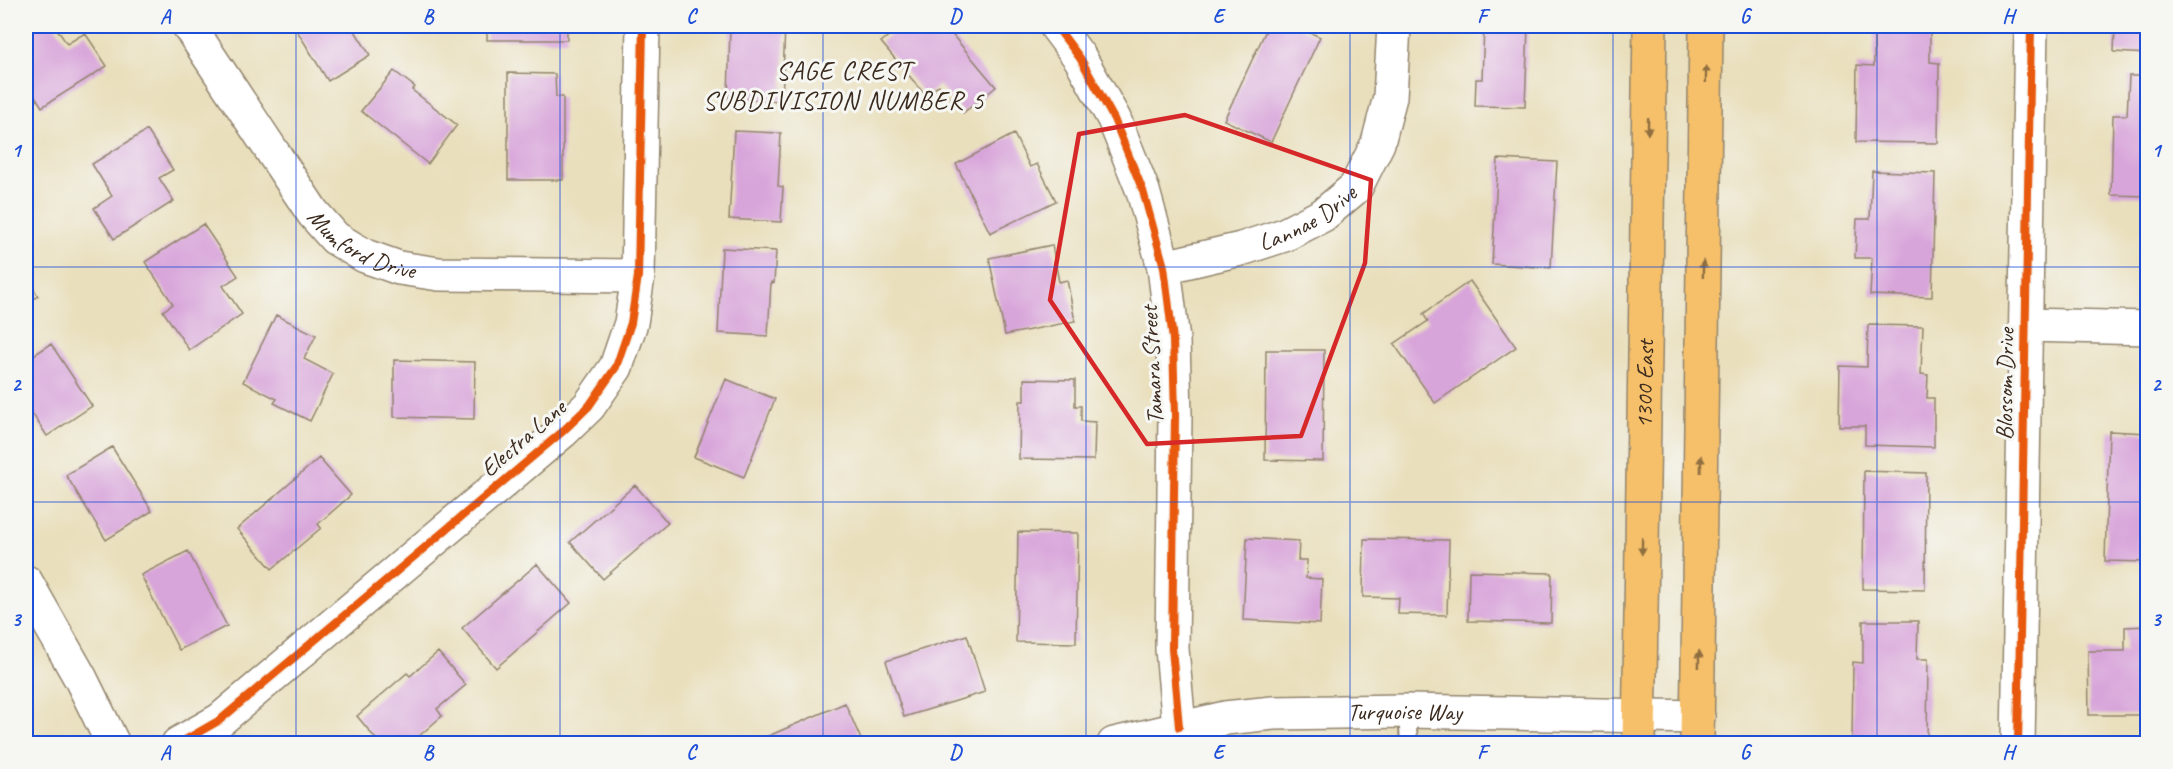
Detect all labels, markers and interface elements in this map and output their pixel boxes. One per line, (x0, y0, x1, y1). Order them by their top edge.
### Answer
text: A (160, 4, 172, 29)
text: B (423, 4, 435, 29)
text: C (686, 4, 698, 29)
text: D (949, 4, 963, 29)
text: E (1213, 4, 1227, 29)
text: F (1477, 4, 1491, 29)
text: G (1740, 4, 1753, 29)
text: H (2002, 4, 2017, 29)
district label: SAGE CREST SUBDIVISION NUMBER 5 (703, 54, 985, 117)
one-way arrow (1701, 64, 1711, 83)
one-way arrow (1644, 116, 1653, 135)
text: 1 (12, 138, 23, 163)
text: 1 (2152, 138, 2163, 163)
street label: Lannae Drive (1255, 177, 1364, 257)
street label: Mumford Drive (301, 202, 419, 286)
one-way arrow (1698, 259, 1708, 278)
street label: Tamara Street (1134, 303, 1170, 425)
street label: Blossom Drive (1989, 326, 2021, 440)
street label: 1300 East (1629, 338, 1660, 428)
text: 2 (12, 372, 23, 397)
text: 2 (2152, 372, 2163, 397)
street label: Electra Lane (474, 391, 574, 483)
one-way arrow (1696, 454, 1706, 473)
one-way arrow (1637, 537, 1647, 556)
text: 3 (12, 607, 23, 632)
text: 3 (2152, 607, 2163, 632)
one-way arrow (1694, 649, 1703, 668)
street label: Turquoise Way (1347, 696, 1464, 727)
text: A (160, 740, 172, 765)
text: B (423, 740, 435, 765)
text: C (686, 740, 698, 765)
text: D (949, 740, 963, 765)
text: E (1213, 740, 1227, 765)
text: F (1477, 740, 1491, 765)
text: G (1740, 740, 1753, 765)
text: H (2002, 740, 2017, 765)

